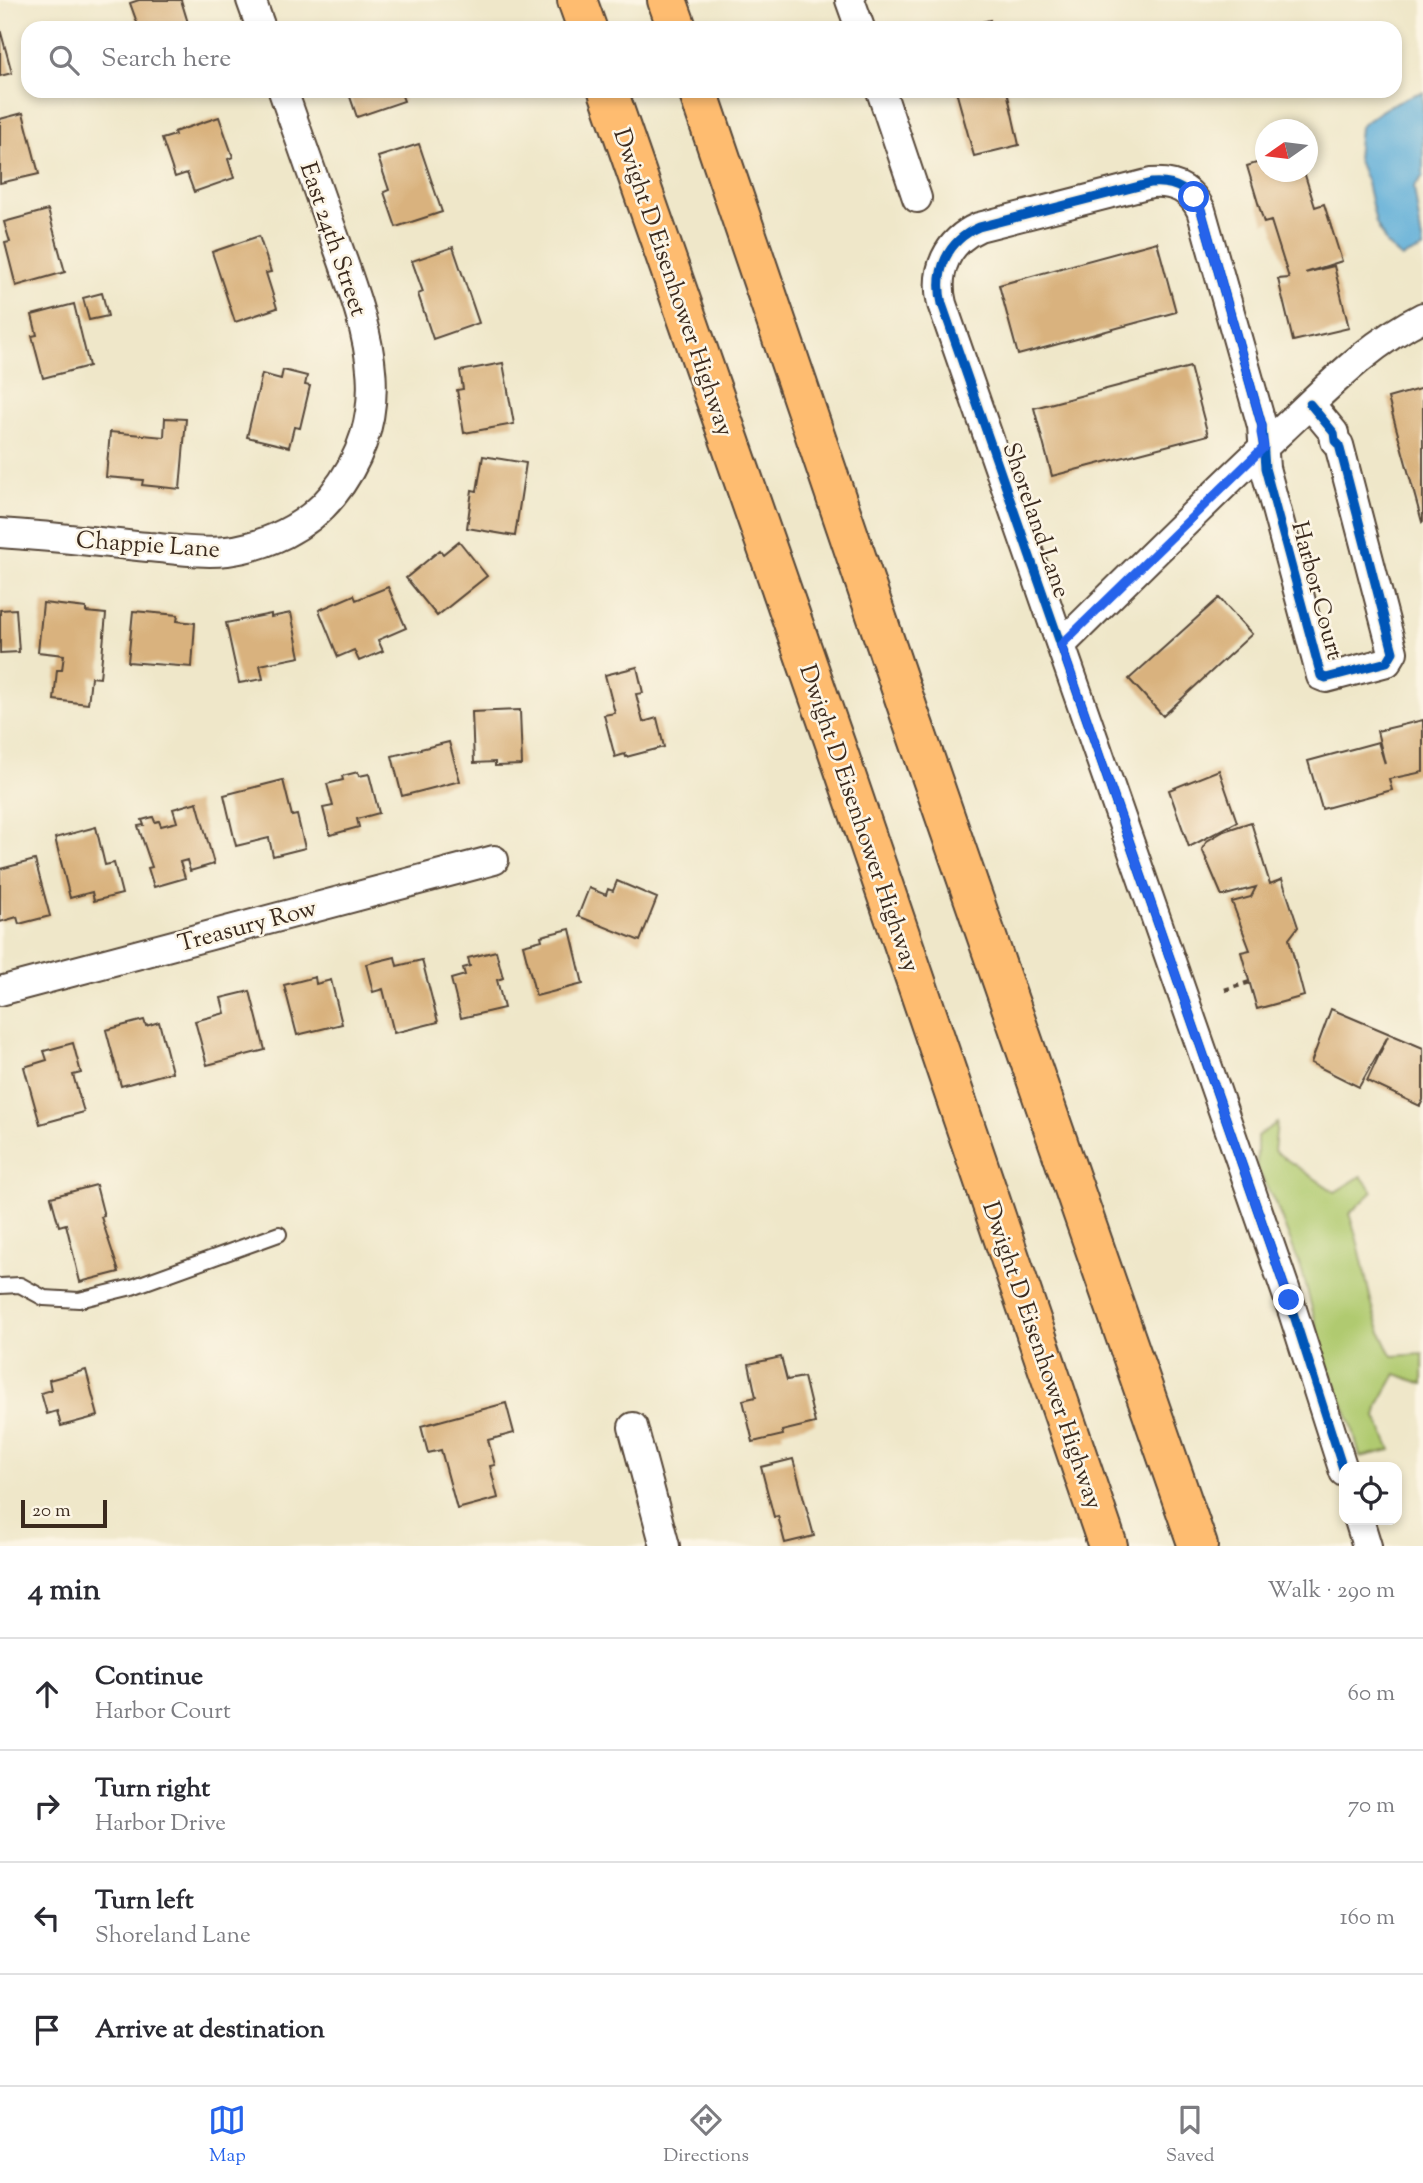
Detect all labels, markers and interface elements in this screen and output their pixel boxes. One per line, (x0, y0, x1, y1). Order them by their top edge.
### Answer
search box (21, 21, 1402, 98)
icon: search (45, 41, 83, 79)
text: Search here (101, 41, 231, 78)
north arrow (1255, 119, 1318, 182)
street label: Dwight D Eisenhower Highway (603, 124, 741, 441)
street label: East 24th Street (290, 158, 374, 321)
route start (1178, 181, 1209, 212)
street label: Shoreland Lane (993, 438, 1078, 603)
street label: Harbor Court (1281, 518, 1351, 663)
street label: Chappie Lane (75, 524, 221, 568)
street label: Dwight D Eisenhower Highway (789, 660, 927, 977)
street label: Treasury Row (174, 892, 321, 962)
street label: Dwight D Eisenhower Highway (972, 1197, 1110, 1514)
route end (1273, 1284, 1304, 1315)
map controls (1339, 1462, 1402, 1525)
button: locate (1339, 1462, 1402, 1525)
scale bar (21, 1497, 107, 1529)
text: 20 m (32, 1498, 71, 1525)
text: 4 min (28, 1570, 101, 1613)
text: Walk · 290 m (1267, 1575, 1395, 1608)
text: Continue (95, 1659, 203, 1696)
icon: ahead (28, 1675, 66, 1713)
text: 60 m (1347, 1678, 1395, 1711)
text: Harbor Court (95, 1696, 231, 1729)
text: Turn right (95, 1771, 210, 1808)
icon: right (28, 1787, 66, 1825)
text: 70 m (1348, 1790, 1395, 1823)
text: Harbor Drive (95, 1808, 226, 1841)
text: Turn left (95, 1883, 194, 1920)
icon: left (28, 1899, 66, 1937)
text: 160 m (1340, 1902, 1395, 1935)
text: Shoreland Lane (95, 1920, 251, 1953)
icon: arrive (28, 2011, 66, 2049)
text: Arrive at destination (95, 2012, 325, 2049)
tab: Map (208, 2101, 246, 2170)
tab: Directions (663, 2101, 749, 2170)
tab: Saved (1166, 2101, 1215, 2170)

